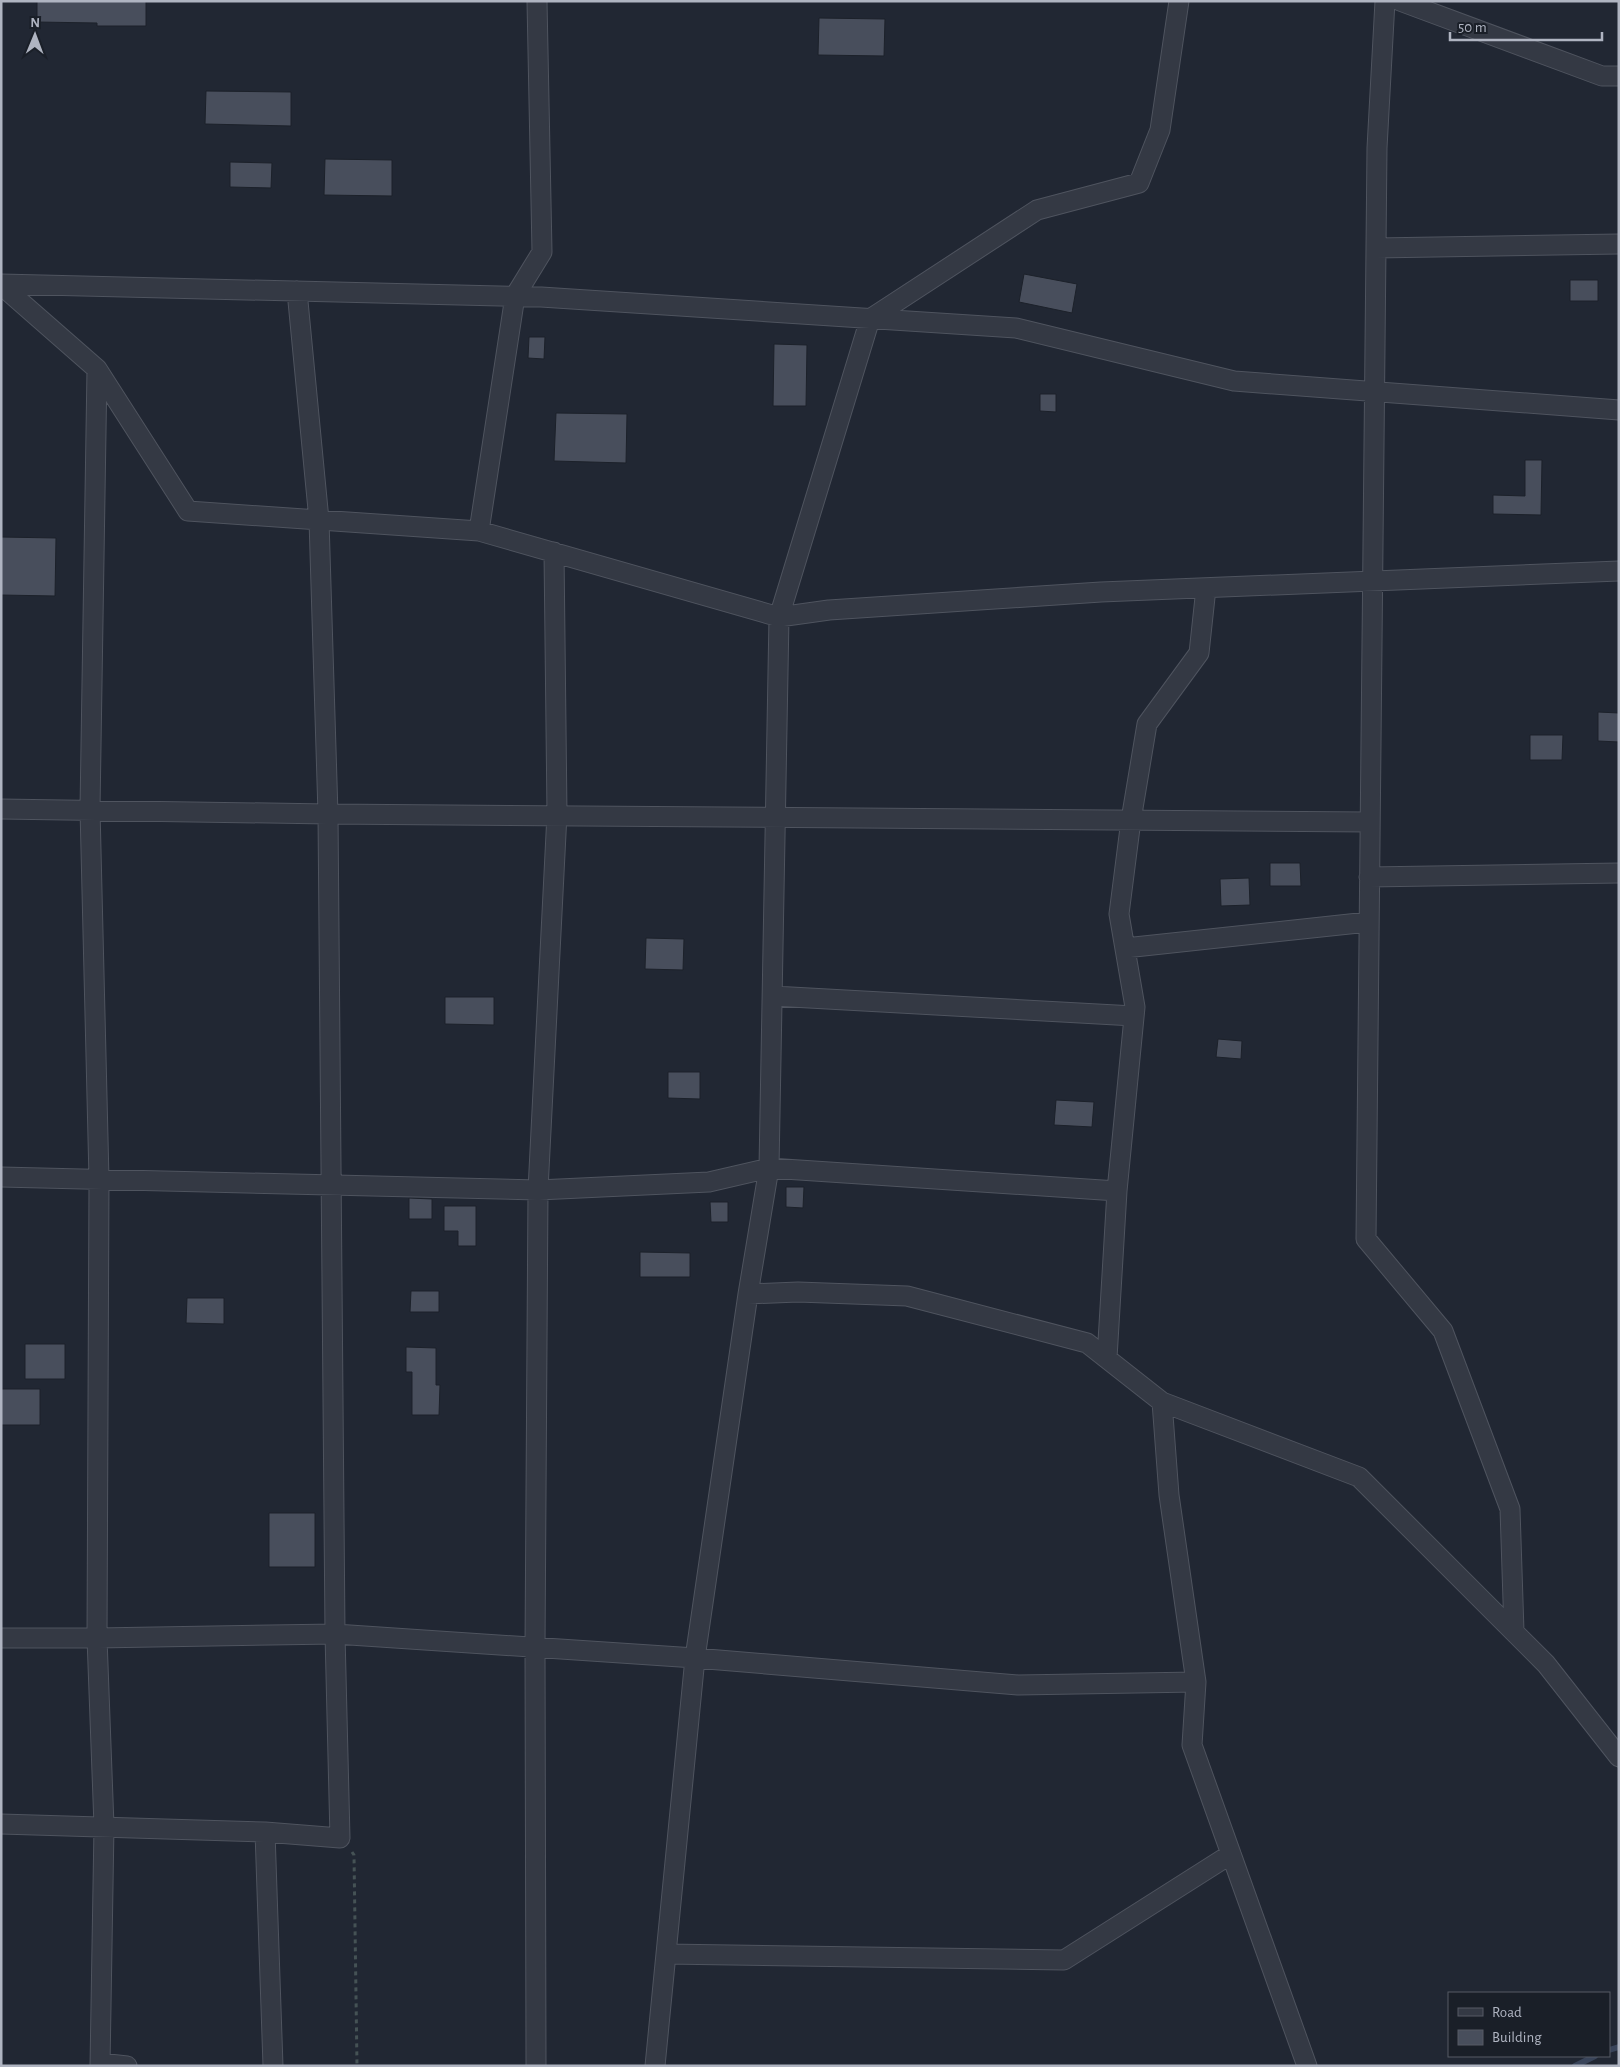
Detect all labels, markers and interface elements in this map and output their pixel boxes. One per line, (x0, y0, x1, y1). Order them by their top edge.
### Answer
north arrow (10, 10, 60, 60)
scale bar (1450, 10, 1602, 42)
text: N (30, 16, 40, 30)
text: 50 m (1458, 20, 1487, 35)
legend (1448, 1992, 1610, 2057)
text: Road (1492, 2005, 1522, 2020)
text: Building (1492, 2030, 1542, 2045)

